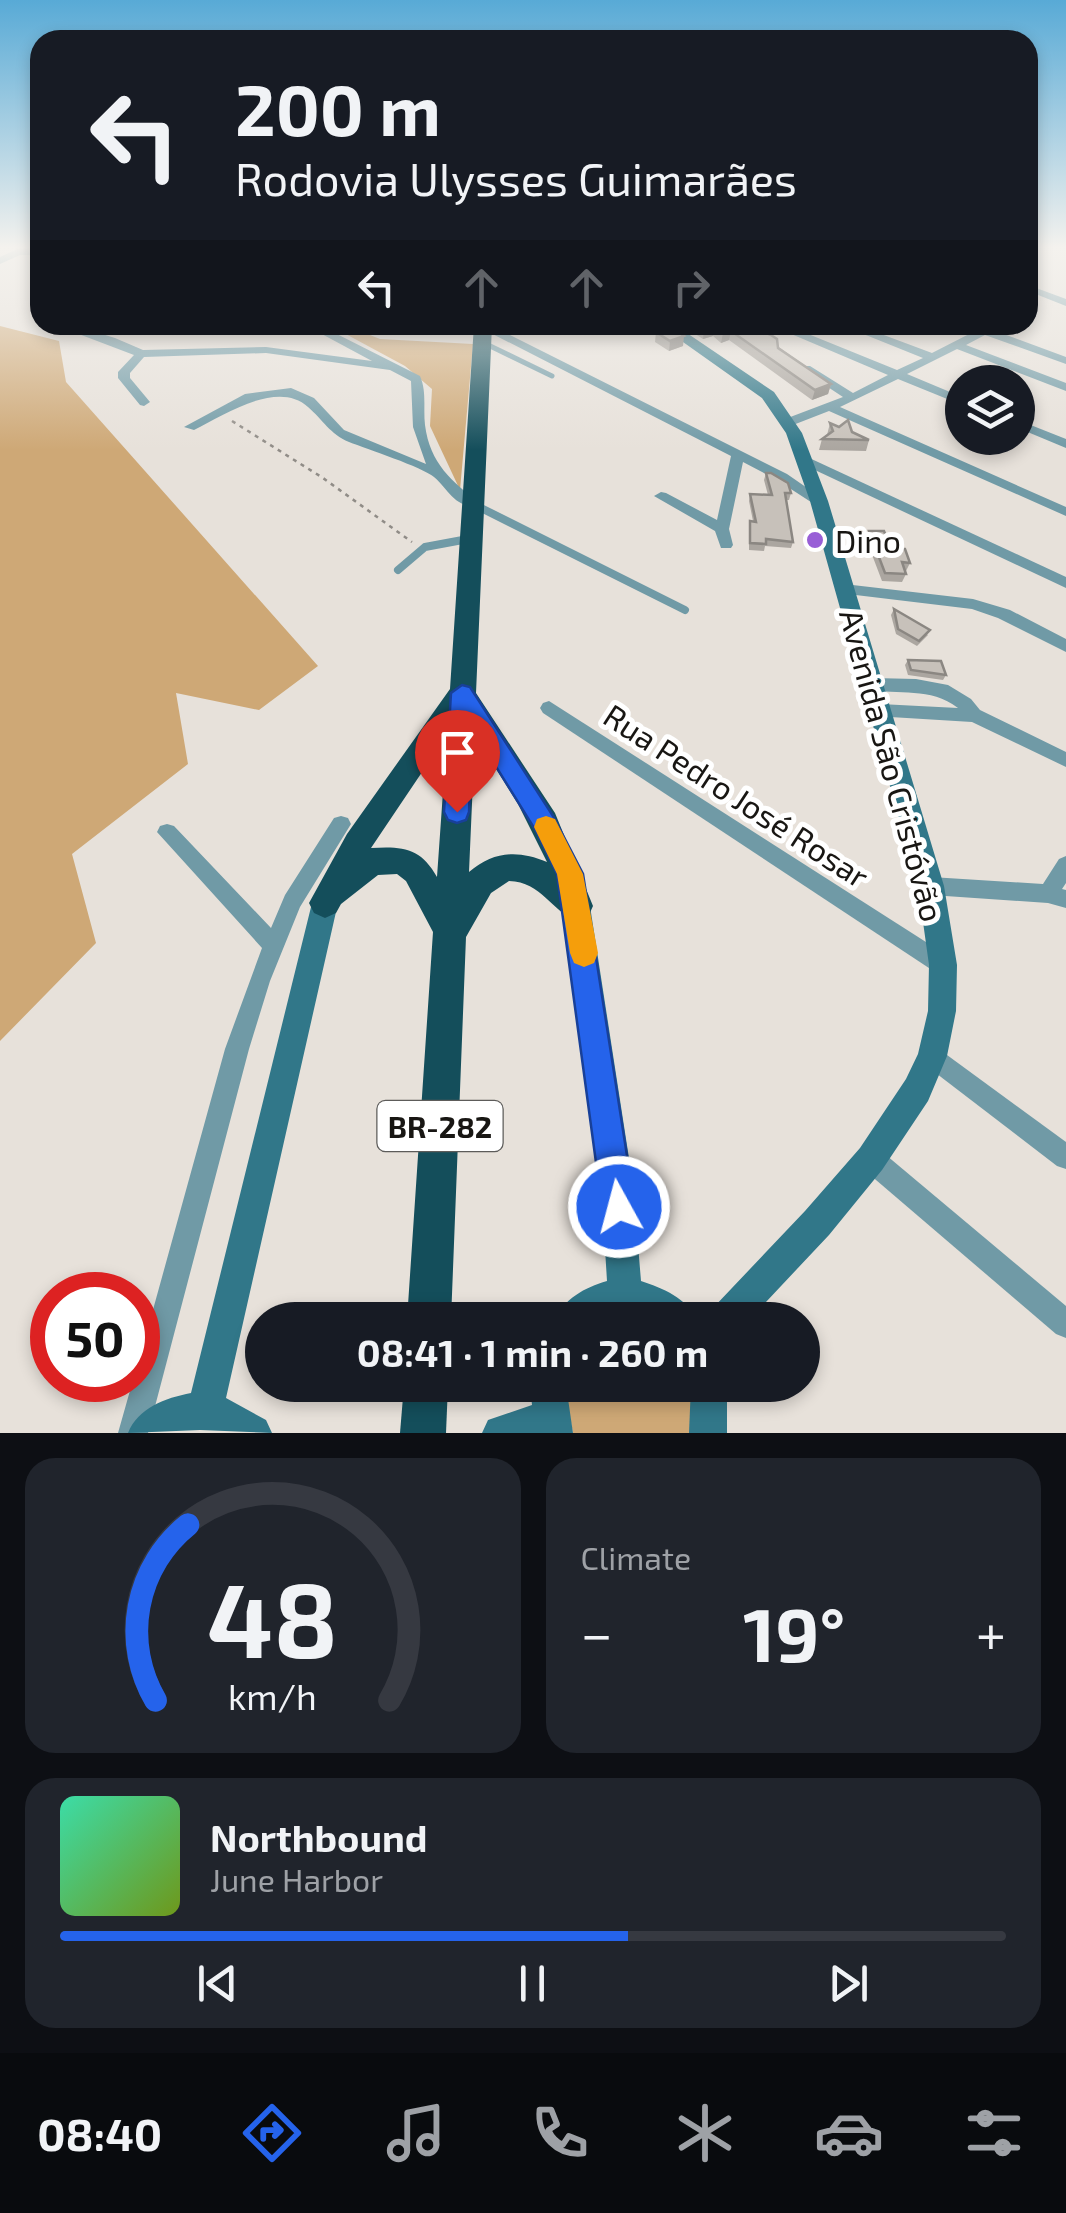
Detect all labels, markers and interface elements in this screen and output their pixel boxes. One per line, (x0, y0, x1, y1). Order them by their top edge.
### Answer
text: 200 m (235, 66, 441, 150)
icon: left (70, 70, 200, 200)
text: Rodovia Ulysses Guimarães (235, 151, 797, 205)
icon: left (349, 260, 404, 315)
icon: ahead (454, 260, 509, 315)
icon: ahead (559, 260, 614, 315)
icon: right (664, 260, 719, 315)
map controls (945, 365, 1035, 455)
button: layers (945, 365, 1035, 455)
place label: Dino (835, 521, 901, 559)
marker: Dino (804, 529, 826, 551)
street label: Avenida São Cristóvão (833, 605, 953, 925)
street label: Rua Pedro José Rosar (597, 695, 877, 895)
pin (415, 710, 500, 813)
icon: arrive (430, 725, 485, 780)
road number: BR-282 (378, 1101, 502, 1151)
position arrow (567, 1155, 671, 1259)
speed limit sign: 50 (30, 1272, 160, 1402)
text: 08:41 · 1 min · 260 m (357, 1329, 708, 1375)
text: Climate (581, 1538, 691, 1576)
text: 48 (207, 1554, 338, 1679)
text: 19° (743, 1587, 845, 1677)
text: − (581, 1599, 613, 1665)
text: + (976, 1599, 1006, 1665)
text: km/h (228, 1674, 317, 1717)
text: Northbound (210, 1814, 428, 1860)
text: June Harbor (210, 1860, 383, 1898)
icon: previous (190, 1956, 245, 2011)
icon: pause (505, 1956, 560, 2011)
icon: next (821, 1956, 876, 2011)
icon: directions (237, 2098, 307, 2168)
icon: music (381, 2098, 451, 2168)
icon: phone (525, 2098, 595, 2168)
icon: climate (670, 2098, 740, 2168)
icon: car (814, 2098, 884, 2168)
icon: filters (959, 2098, 1029, 2168)
text: 08:40 (37, 2106, 162, 2160)

